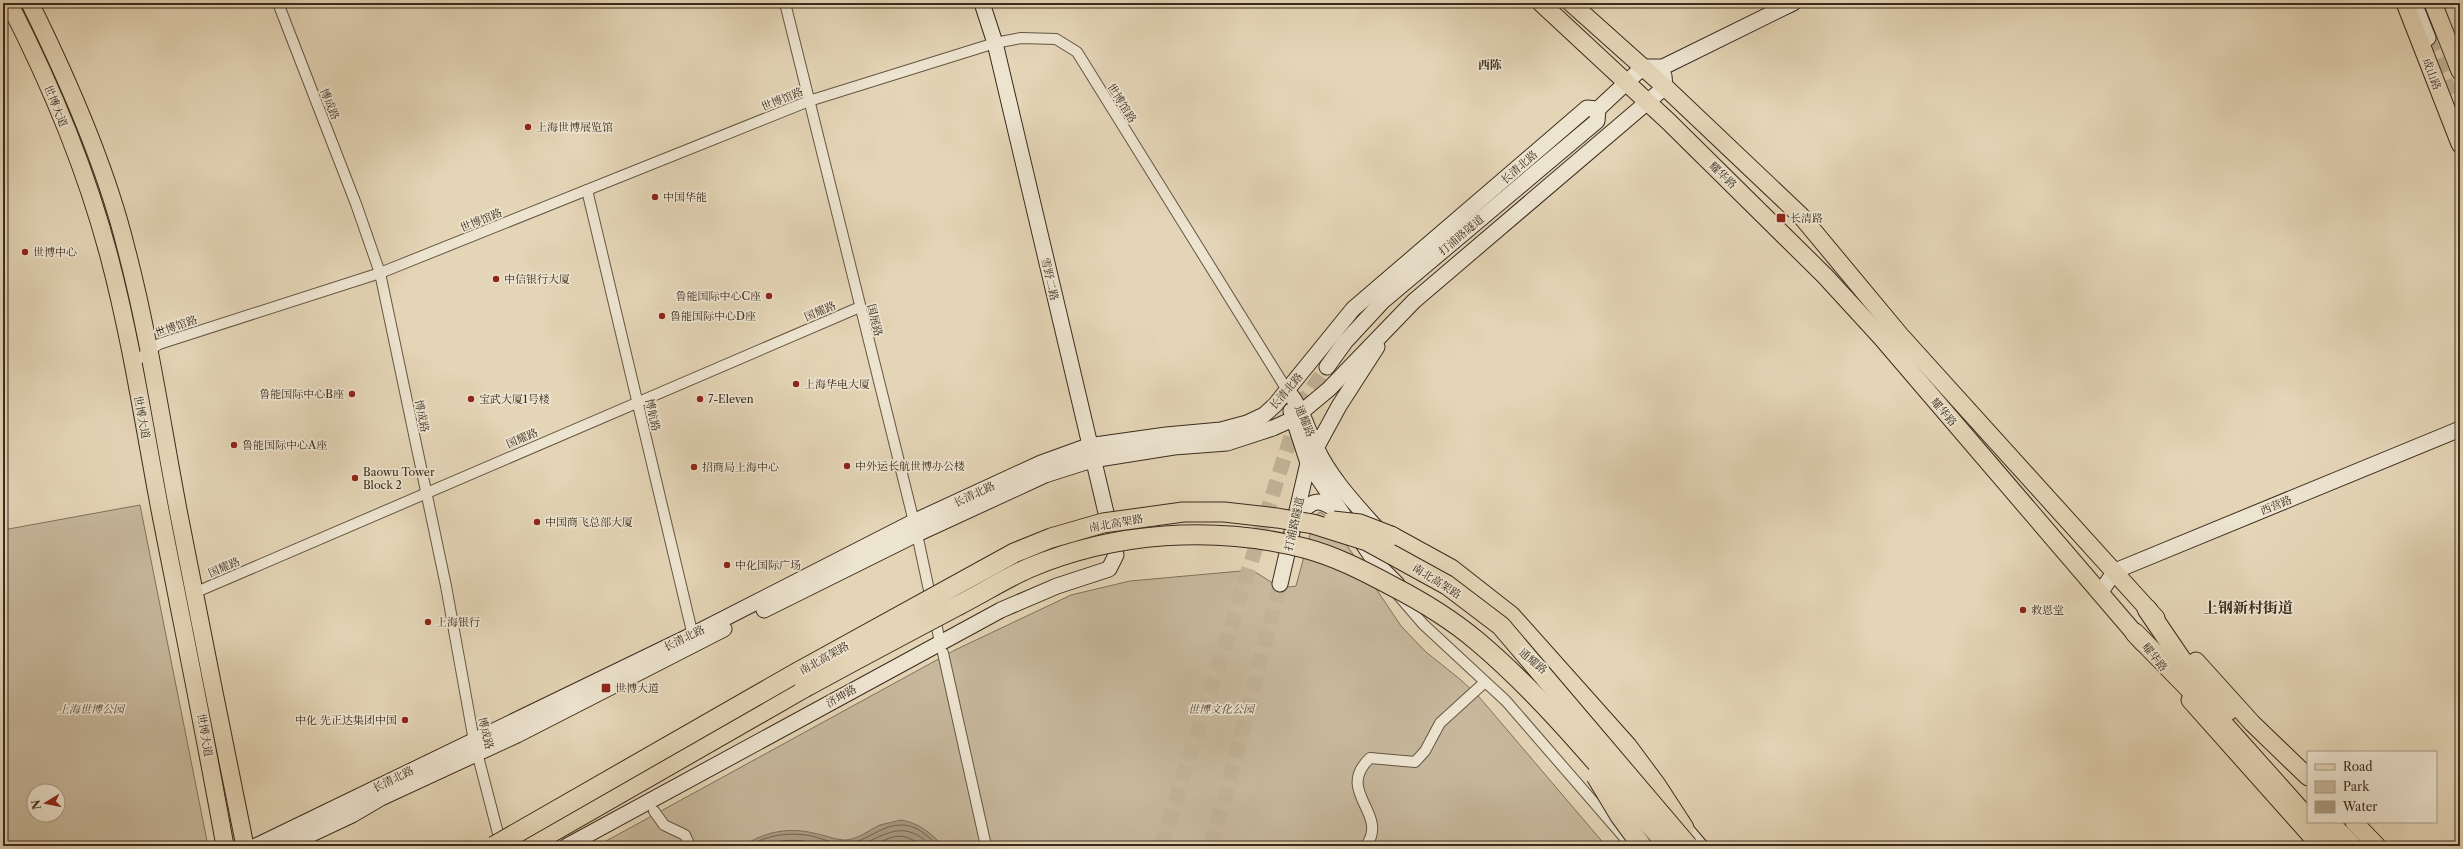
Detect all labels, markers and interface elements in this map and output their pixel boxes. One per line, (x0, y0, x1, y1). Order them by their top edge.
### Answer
street label: 成山路 (2420, 56, 2444, 92)
district label: 西陈 (1478, 57, 1502, 72)
street label: 世博馆路 (1104, 81, 1140, 125)
street label: 世博大道 (41, 83, 71, 129)
street label: 世博馆路 (759, 84, 805, 114)
street label: 博成路 (317, 86, 343, 122)
place label: 上海世博展览馆 (536, 120, 613, 134)
marker: 上海世博展览馆 (523, 122, 533, 132)
street label: 长清北路 (1498, 147, 1540, 187)
street label: 耀华路 (1706, 159, 1740, 191)
place label: 中国华能 (663, 190, 707, 204)
marker: 中国华能 (650, 192, 660, 202)
street label: 世博馆路 (458, 205, 504, 235)
place label: 长清路 (1790, 211, 1823, 225)
street label: 打浦路隧道 (1435, 212, 1487, 258)
marker: 长清路 (1775, 212, 1787, 224)
place label: 世博中心 (33, 245, 77, 259)
marker: 世博中心 (20, 247, 30, 257)
street label: 雪野二路 (1038, 256, 1062, 302)
place label: 中信银行大厦 (504, 272, 570, 286)
marker: 中信银行大厦 (491, 274, 501, 284)
place label: 鲁能国际中心C座 (676, 289, 761, 303)
marker: 鲁能国际中心C座 (764, 291, 774, 301)
street label: 国耀路 (802, 298, 838, 324)
street label: 国展路 (864, 302, 886, 338)
place label: 鲁能国际中心D座 (670, 309, 756, 323)
marker: 鲁能国际中心D座 (657, 311, 667, 321)
street label: 世博馆路 (153, 312, 199, 340)
street label: 长清北路 (1266, 370, 1306, 412)
place label: 上海华电大厦 (804, 377, 870, 391)
marker: 上海华电大厦 (791, 379, 801, 389)
place label: 鲁能国际中心B座 (259, 387, 344, 401)
marker: 鲁能国际中心B座 (347, 389, 357, 399)
place label: 宝武大厦1号楼 (479, 392, 550, 406)
place label: 7-Eleven (708, 392, 754, 406)
street label: 世博大道 (131, 394, 153, 440)
marker: 宝武大厦1号楼 (466, 394, 476, 404)
marker: 7-Eleven (695, 394, 705, 404)
street label: 耀华路 (1928, 395, 1960, 429)
street label: 博航路 (642, 397, 664, 433)
street label: 博成路 (412, 398, 432, 434)
street label: 通耀路 (1292, 403, 1318, 439)
street label: 国耀路 (504, 425, 540, 451)
place label: 鲁能国际中心A座 (242, 438, 327, 452)
marker: 鲁能国际中心A座 (229, 440, 239, 450)
place label: 中外运长航世博办公楼 (855, 459, 965, 473)
place label: 招商局上海中心 (702, 460, 779, 474)
marker: 中外运长航世博办公楼 (842, 461, 852, 471)
marker: 招商局上海中心 (689, 462, 699, 472)
place label: Baowu Tower Block 2 (363, 465, 435, 492)
marker: Baowu Tower Block 2 (350, 473, 360, 483)
street label: 长清北路 (951, 478, 997, 510)
street label: 西营路 (2258, 492, 2294, 518)
street label: 打浦路隧道 (1281, 496, 1307, 552)
street label: 南北高架路 (1088, 511, 1144, 535)
place label: 中国商飞总部大厦 (545, 515, 633, 529)
marker: 中国商飞总部大厦 (532, 517, 542, 527)
street label: 国耀路 (206, 554, 242, 580)
place label: 中化国际广场 (735, 558, 801, 572)
marker: 中化国际广场 (722, 560, 732, 570)
street label: 南北高架路 (1410, 560, 1464, 602)
district label: 上钢新村街道 (2203, 598, 2293, 617)
place label: 救恩堂 (2031, 603, 2064, 617)
marker: 救恩堂 (2018, 605, 2028, 615)
place label: 上海银行 (436, 615, 480, 629)
marker: 上海银行 (423, 617, 433, 627)
street label: 长清北路 (661, 622, 707, 654)
street label: 南北高架路 (797, 639, 851, 677)
street label: 耀华路 (2139, 640, 2171, 674)
street label: 通耀路 (1516, 645, 1550, 677)
place label: 世博大道 (615, 681, 659, 695)
marker: 世博大道 (600, 682, 612, 694)
street label: 济坤路 (823, 682, 859, 710)
park label: 上海世博公园 (58, 702, 126, 716)
park label: 世博文化公园 (1188, 702, 1256, 716)
street label: 世博大道 (194, 712, 216, 758)
place label: 中化 先正达集团中国 (295, 713, 397, 727)
marker: 中化 先正达集团中国 (400, 715, 410, 725)
street label: 博成路 (475, 715, 497, 751)
legend (2307, 751, 2437, 823)
text: Road (2343, 759, 2373, 774)
street label: 长清北路 (370, 763, 416, 795)
text: Park (2343, 779, 2370, 794)
north arrow (26, 783, 66, 823)
text: N (28, 798, 44, 811)
text: Water (2342, 799, 2377, 814)

